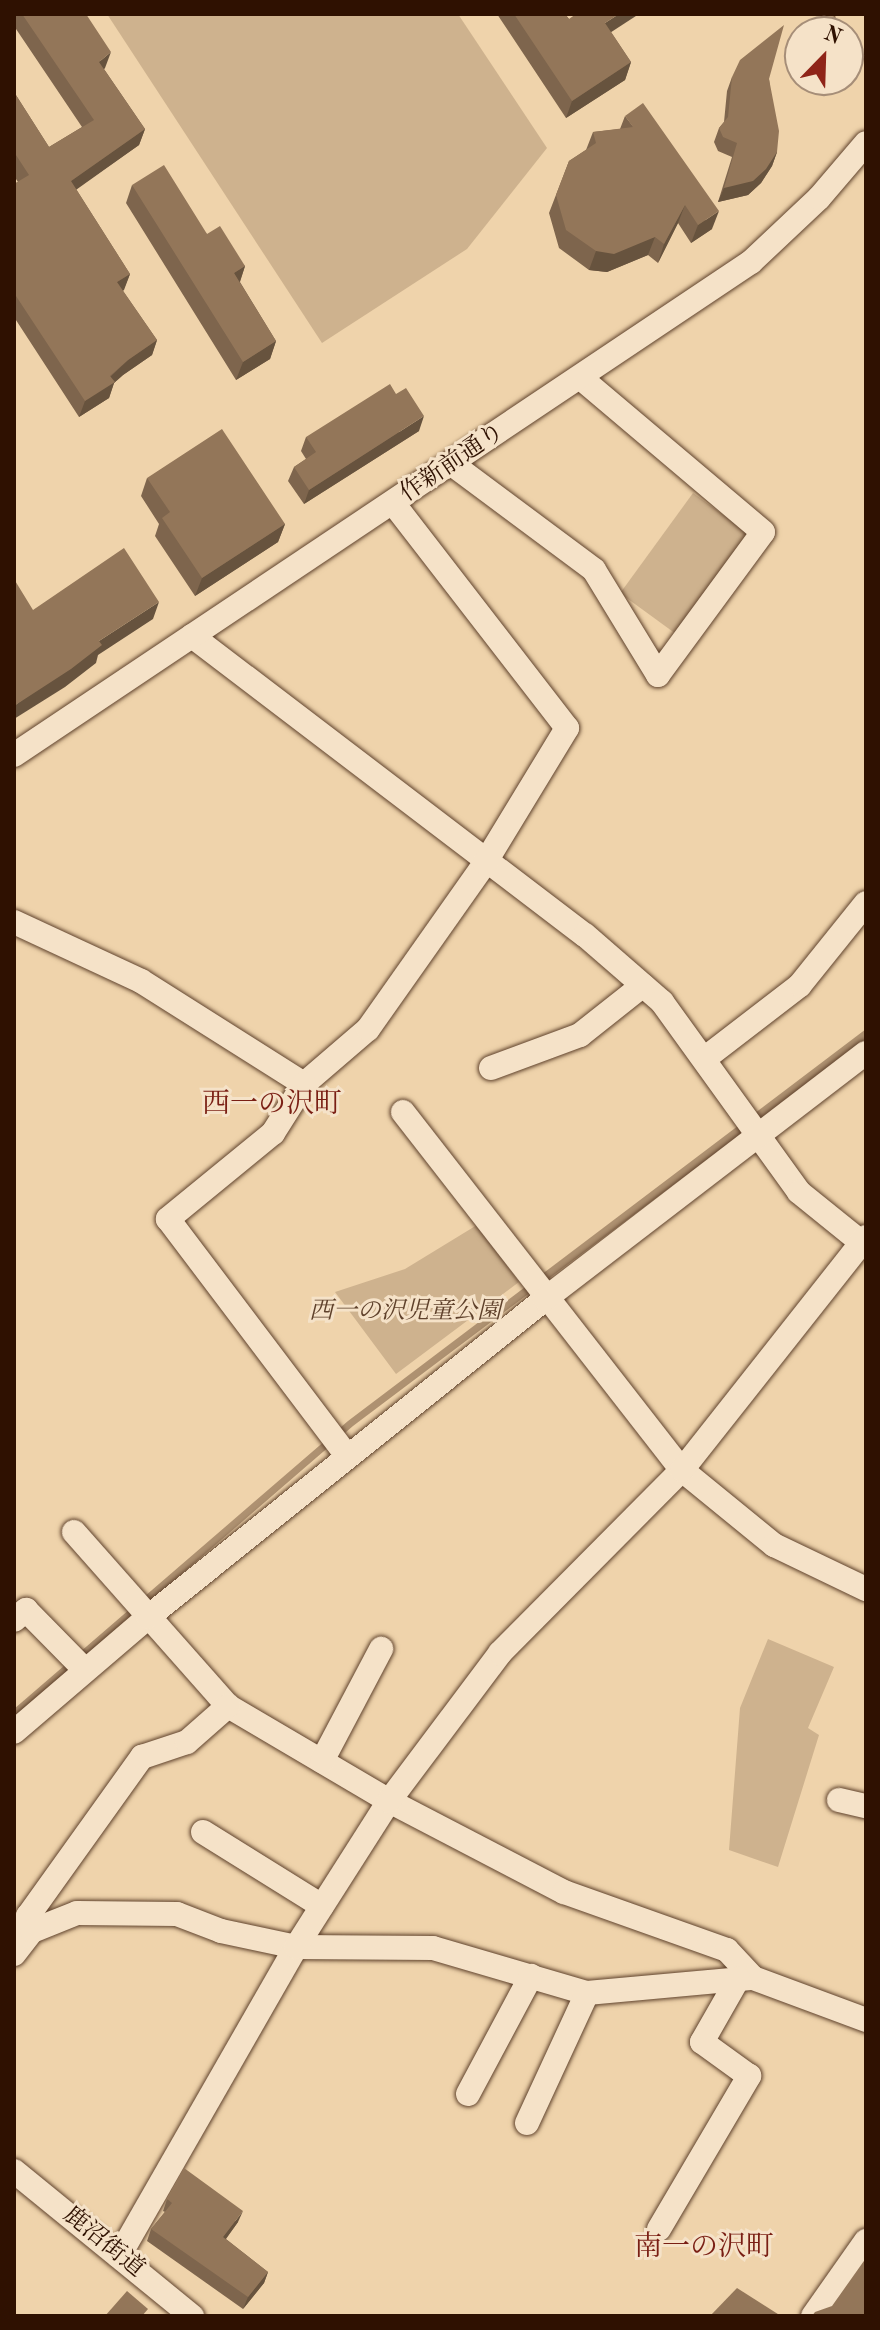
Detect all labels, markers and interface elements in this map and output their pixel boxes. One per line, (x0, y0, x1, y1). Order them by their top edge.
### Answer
north arrow (784, 16, 864, 96)
text: N (821, 22, 845, 49)
street label: 作新前通り (395, 419, 511, 509)
district label: 西一の沢町 (202, 1088, 342, 1122)
park label: 西一の沢児童公園 (309, 1299, 501, 1327)
street label: 鹿沼街道 (57, 2202, 149, 2284)
district label: 南一の沢町 (634, 2231, 774, 2265)

